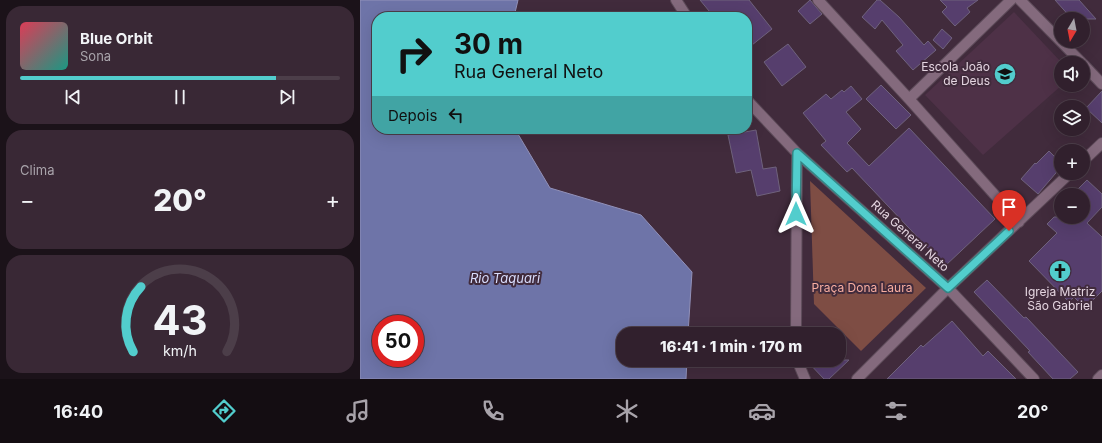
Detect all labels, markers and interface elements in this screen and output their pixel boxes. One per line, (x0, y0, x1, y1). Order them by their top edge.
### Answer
north arrow (1054, 12, 1090, 48)
map controls (1054, 12, 1090, 224)
text: 30 m (454, 27, 523, 61)
icon: right (388, 28, 440, 80)
text: Blue Orbit (80, 29, 153, 48)
text: Sona (80, 48, 111, 64)
button: sound (1054, 56, 1090, 92)
place label: Escola João de Deus (921, 59, 990, 88)
text: Rua General Neto (454, 61, 603, 82)
school or university icon: Escola João de Deus (992, 61, 1018, 87)
icon: previous (62, 86, 84, 108)
icon: pause (169, 86, 191, 108)
icon: next (276, 86, 298, 108)
button: layers (1054, 100, 1090, 136)
icon: left (445, 104, 467, 126)
text: Depois (388, 106, 437, 125)
button: + (1054, 144, 1090, 180)
text: Clima (20, 162, 54, 178)
text: 20° (153, 182, 207, 218)
text: − (20, 187, 35, 213)
text: + (325, 187, 340, 213)
button: − (1054, 188, 1090, 224)
pin (992, 190, 1026, 231)
position arrow (775, 193, 817, 235)
icon: arrive (998, 196, 1020, 218)
street label: Rua General Neto (868, 197, 952, 275)
church icon: Igreja Matriz São Gabriel (1047, 258, 1073, 284)
water label: Rio Taquari (470, 270, 541, 286)
park label: Praça Dona Laura (812, 280, 912, 295)
place label: Igreja Matriz São Gabriel (1025, 284, 1095, 313)
text: 43 (153, 295, 207, 345)
speed limit sign: 50 (372, 315, 424, 367)
text: 16:41 · 1 min · 170 m (660, 337, 802, 356)
text: km/h (163, 341, 197, 358)
icon: directions (210, 397, 238, 425)
icon: music (344, 397, 372, 425)
icon: phone (479, 397, 507, 425)
icon: climate (613, 397, 641, 425)
icon: car (748, 397, 776, 425)
icon: filters (882, 397, 910, 425)
text: 16:40 (53, 401, 103, 422)
text: 20° (1017, 401, 1049, 422)

